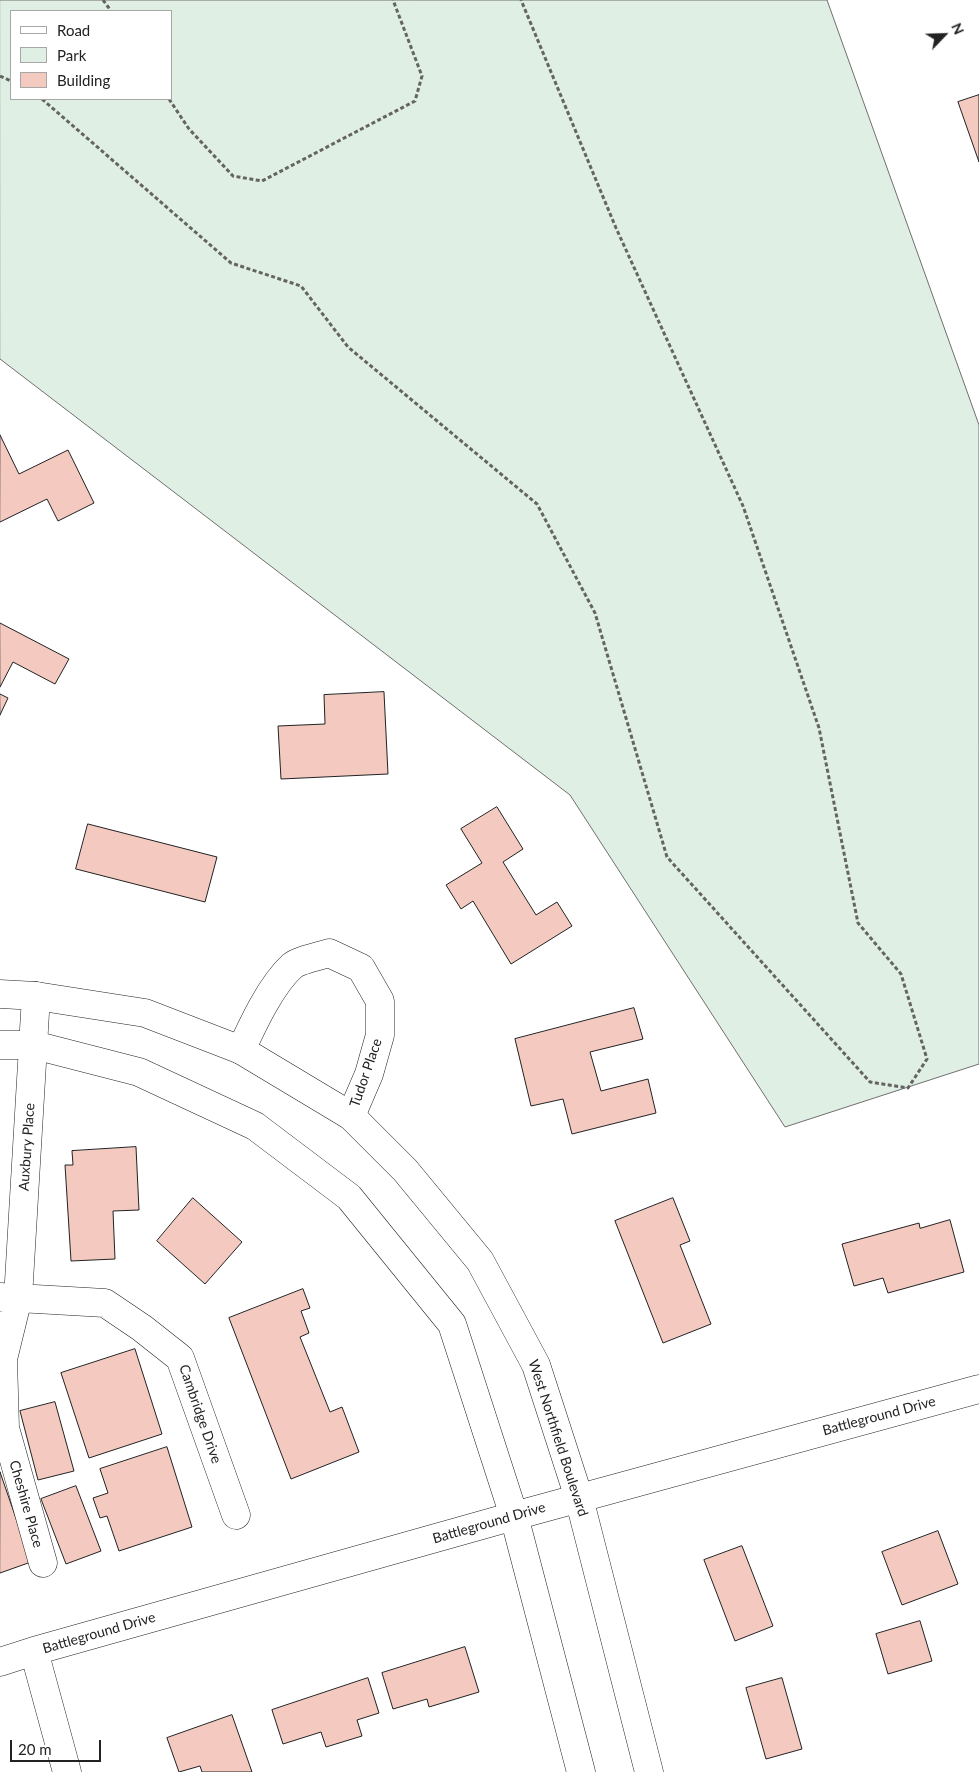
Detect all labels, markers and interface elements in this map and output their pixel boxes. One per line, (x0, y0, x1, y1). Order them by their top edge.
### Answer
legend (10, 10, 172, 100)
north arrow (919, 10, 969, 60)
text: N (948, 20, 968, 37)
text: Road (57, 21, 90, 39)
text: Park (57, 46, 86, 64)
text: Building (57, 71, 110, 89)
street label: Tudor Place (346, 1036, 386, 1110)
street label: Auxbury Place (16, 1102, 38, 1192)
street label: West Northfield Boulevard (525, 1357, 591, 1519)
street label: Cambridge Drive (175, 1362, 225, 1466)
street label: Battleground Drive (821, 1393, 937, 1439)
street label: Cheshire Place (6, 1458, 46, 1550)
street label: Battleground Drive (431, 1499, 547, 1547)
street label: Battleground Drive (41, 1609, 157, 1657)
scale bar (12, 1730, 104, 1762)
text: 20 m (18, 1740, 52, 1758)

